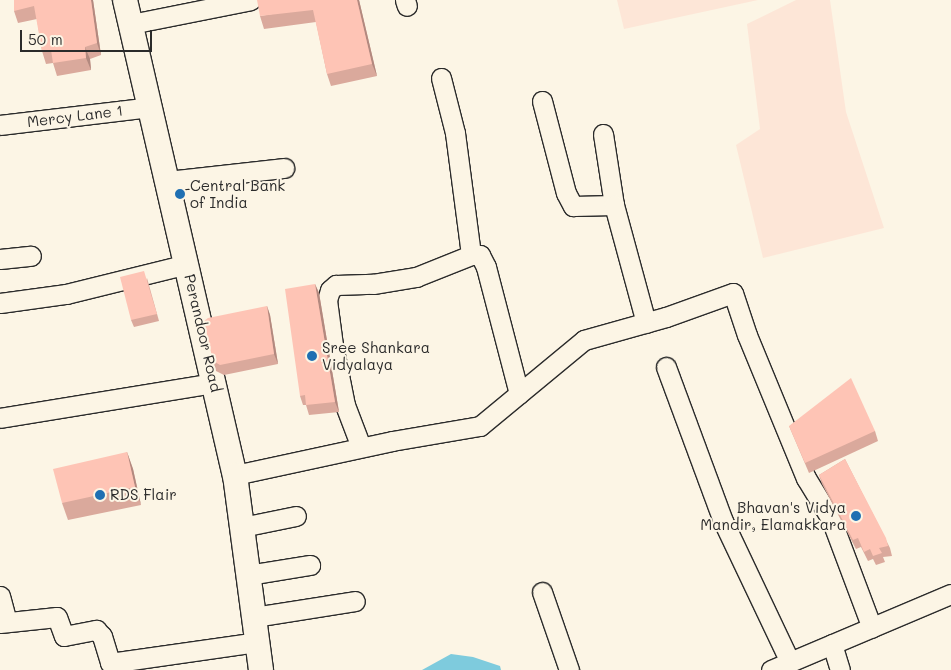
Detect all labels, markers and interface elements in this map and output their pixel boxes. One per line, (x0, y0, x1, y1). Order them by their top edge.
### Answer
scale bar (22, 20, 155, 52)
text: 50 m (28, 29, 63, 49)
street label: Mercy Lane 1 (26, 101, 124, 131)
place label: Central Bank of India (190, 176, 285, 211)
marker: Central Bank of India (174, 188, 186, 200)
street label: Perandoor Road (181, 272, 225, 394)
place label: Sree Shankara Vidyalaya (322, 338, 430, 373)
marker: Sree Shankara Vidyalaya (306, 350, 318, 362)
place label: RDS Flair (110, 486, 177, 504)
marker: RDS Flair (94, 489, 106, 501)
place label: Bhavan's Vidya Mandir, Elamakkara (700, 498, 846, 533)
marker: Bhavan's Vidya Mandir, Elamakkara (850, 510, 862, 522)

